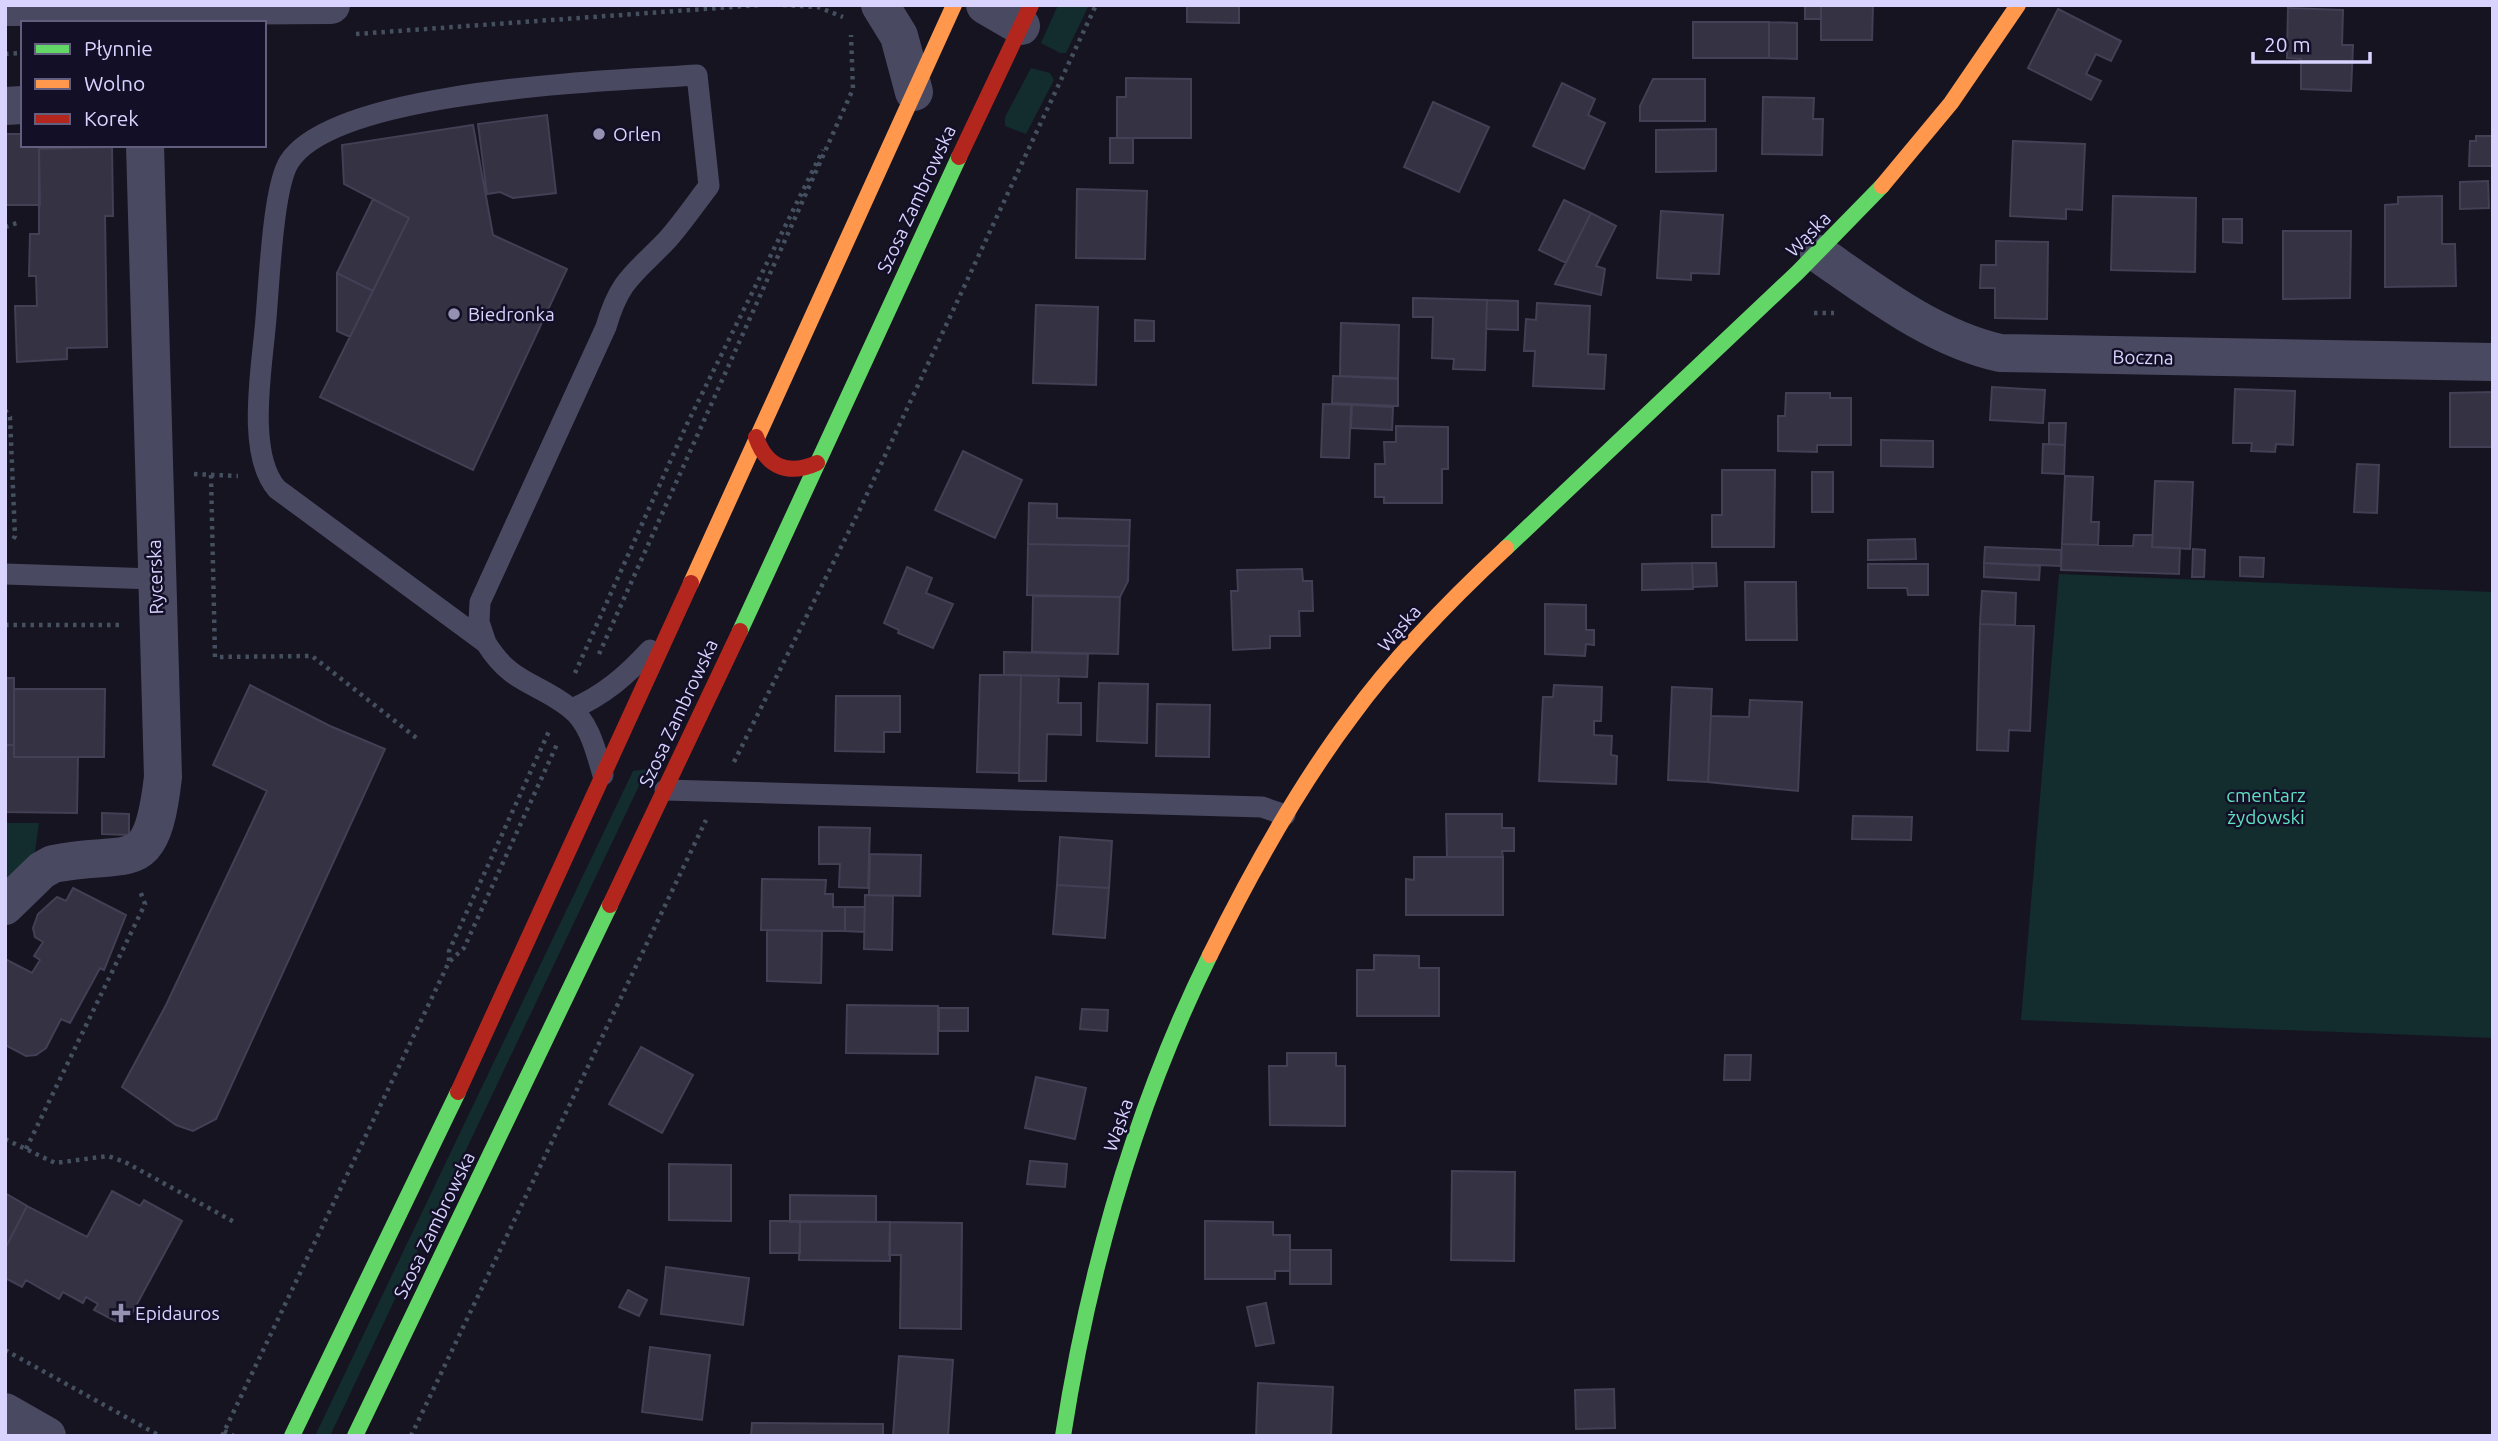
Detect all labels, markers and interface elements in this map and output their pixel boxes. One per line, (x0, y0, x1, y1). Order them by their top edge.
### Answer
legend (21, 21, 266, 147)
scale bar (2253, 21, 2370, 65)
text: 20 m (2264, 32, 2311, 56)
text: Płynnie (84, 36, 153, 60)
text: Wolno (84, 71, 145, 95)
text: Korek (84, 106, 139, 130)
street label: Szosa Zambrowska (872, 122, 960, 276)
place label: Orlen (613, 123, 661, 145)
marker: Orlen (591, 126, 607, 142)
street label: Wąska (1781, 207, 1835, 261)
place label: Biedronka (468, 303, 555, 325)
marker: Biedronka (446, 306, 462, 322)
street label: Boczna (2112, 345, 2174, 369)
street label: Rycerska (143, 539, 167, 615)
street label: Wąska (1373, 600, 1425, 656)
street label: Szosa Zambrowska (634, 636, 722, 790)
park label: cmentarz żydowski (2226, 784, 2306, 828)
street label: Wąska (1099, 1096, 1137, 1154)
street label: Szosa Zambrowska (389, 1148, 479, 1302)
place label: Epidauros (135, 1302, 220, 1324)
marker: Epidauros (113, 1305, 129, 1321)

